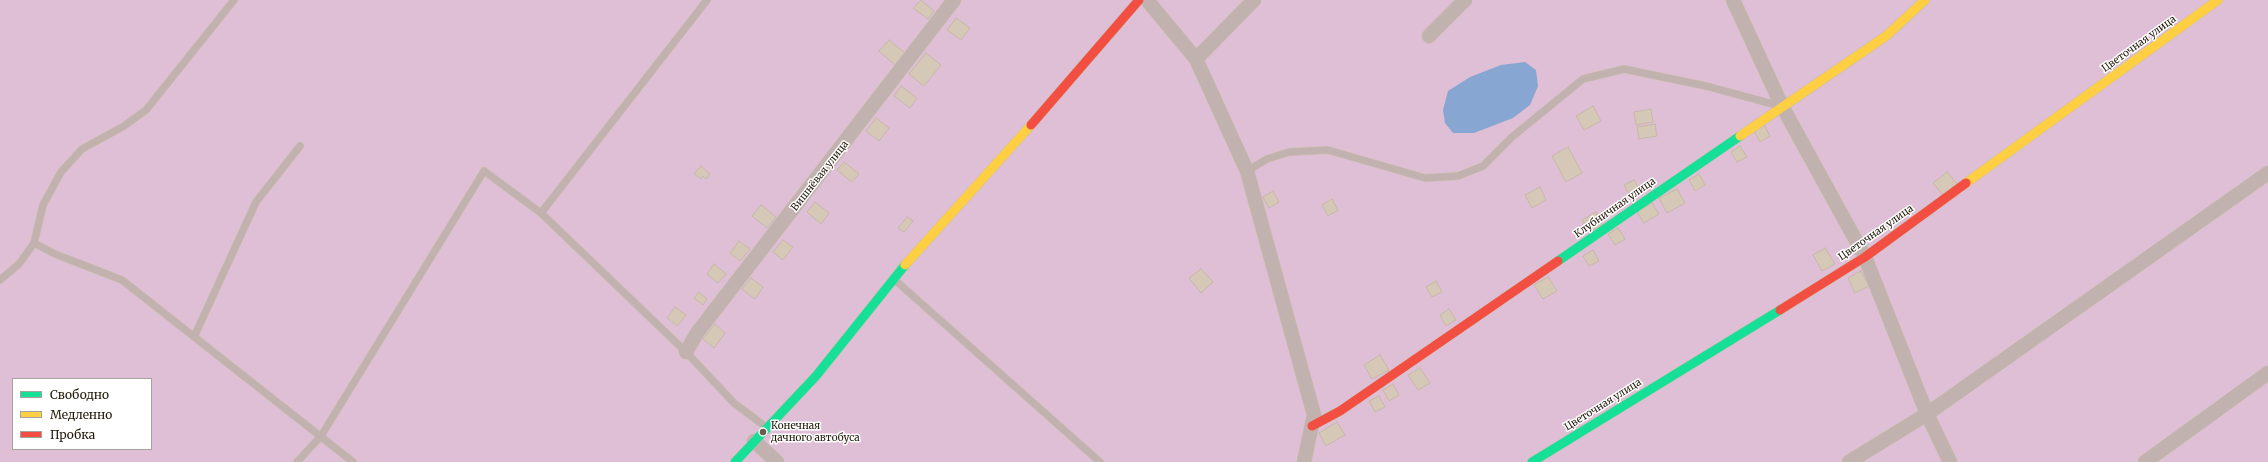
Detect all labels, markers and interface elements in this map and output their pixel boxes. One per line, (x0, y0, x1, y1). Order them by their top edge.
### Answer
street label: Цветочная улица (2100, 13, 2178, 75)
street label: Вишнёвая улица (789, 139, 851, 213)
street label: Клубничная улица (1572, 175, 1658, 241)
street label: Цветочная улица (1836, 203, 1916, 263)
street label: Цветочная улица (1562, 376, 1644, 434)
legend (12, 378, 152, 450)
text: Свободно (50, 387, 109, 402)
text: Медленно (50, 407, 112, 422)
place label: Конечная дачного автобуса (771, 420, 860, 444)
text: Пробка (50, 427, 95, 442)
marker: Конечная дачного автобуса (758, 427, 768, 437)

